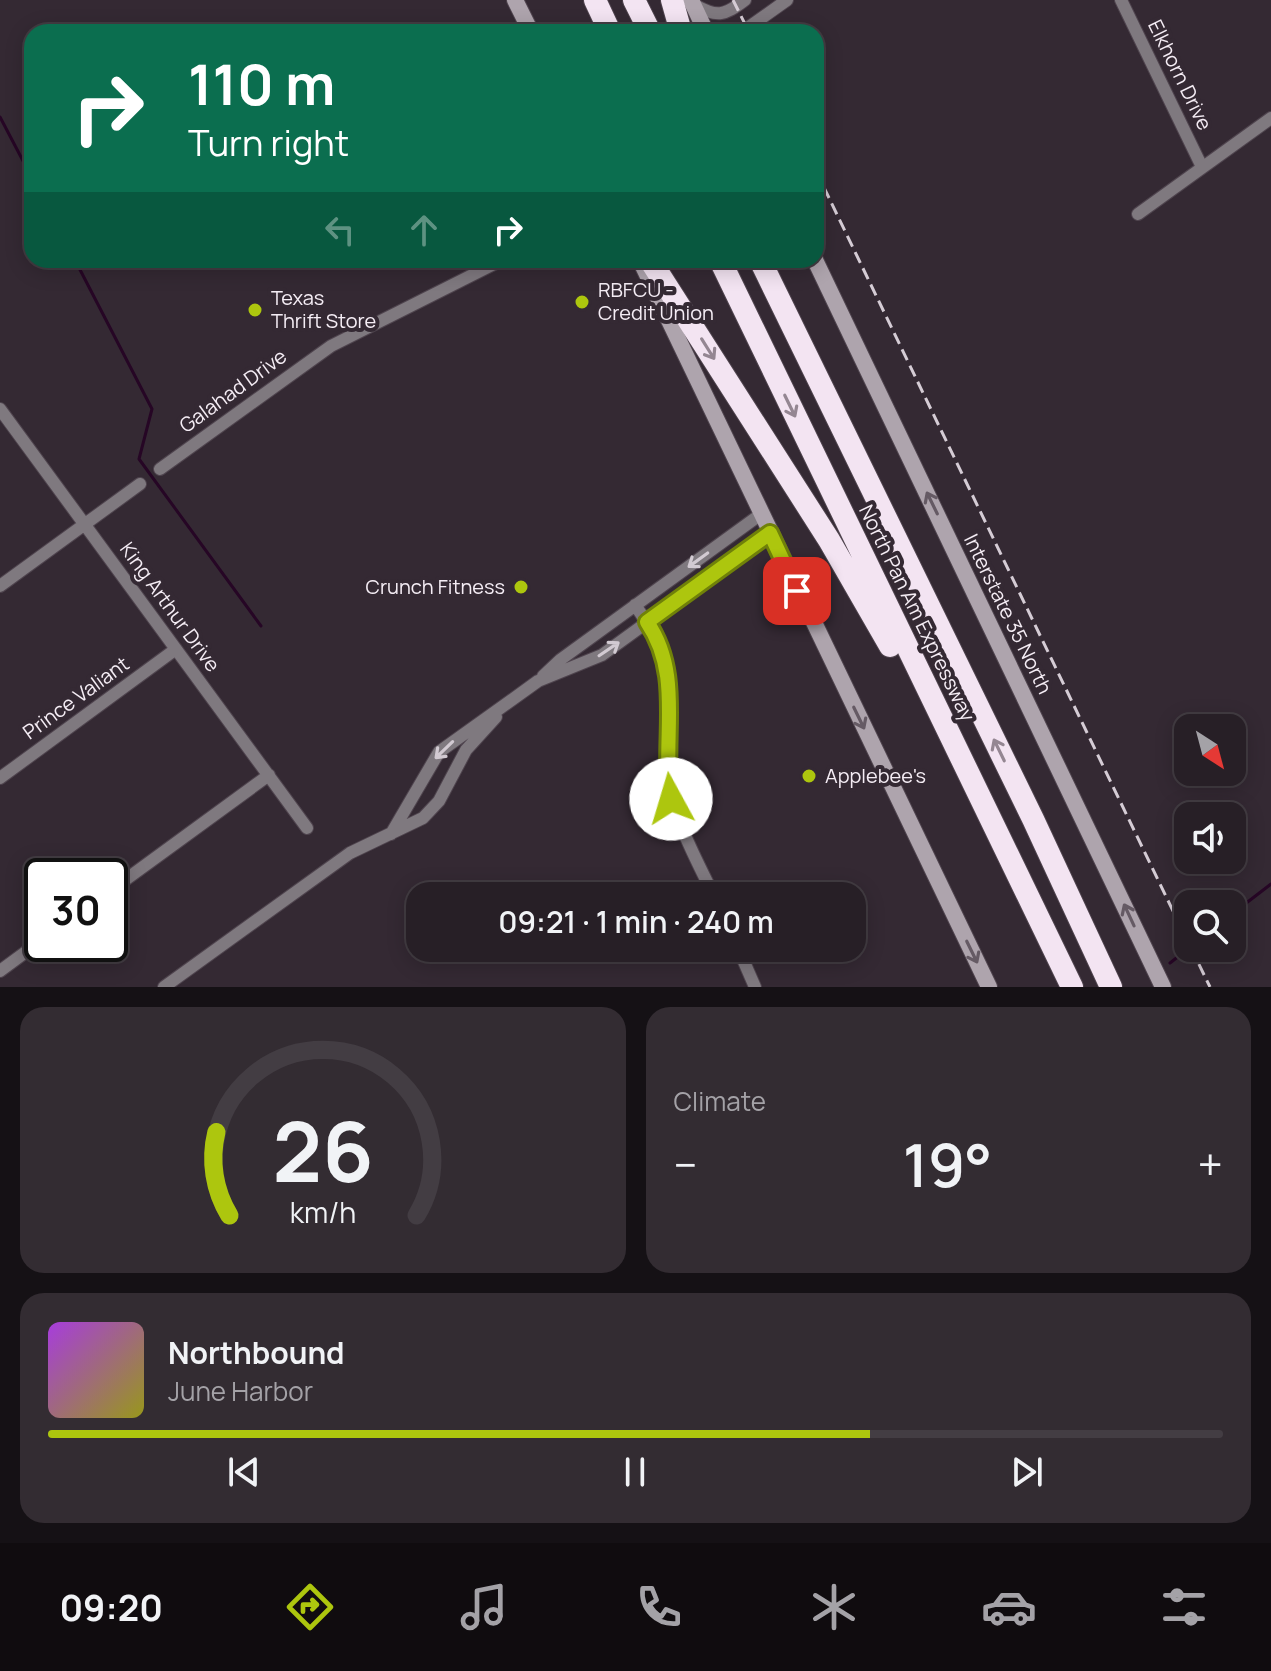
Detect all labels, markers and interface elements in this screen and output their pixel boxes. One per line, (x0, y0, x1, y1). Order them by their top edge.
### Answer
street label: Elkhorn Drive (1142, 15, 1219, 134)
text: 110 m (188, 45, 335, 122)
icon: right (56, 56, 160, 160)
text: Turn right (188, 118, 349, 167)
icon: left (318, 208, 362, 252)
icon: ahead (402, 208, 446, 252)
icon: right (486, 208, 530, 252)
place label: RBFCU - Credit Union (598, 276, 714, 326)
place label: Texas Thrift Store (271, 284, 376, 334)
marker: RBFCU - Credit Union (573, 293, 591, 311)
marker: Texas Thrift Store (246, 301, 264, 319)
one-way arrow (700, 337, 716, 360)
street label: Galahad Drive (174, 342, 292, 439)
one-way arrow (783, 394, 798, 418)
one-way arrow (924, 492, 939, 516)
street label: North Pan Am Expressway (853, 500, 982, 726)
street label: Interstate 35 North (958, 529, 1059, 698)
street label: King Arthur Drive (114, 537, 227, 677)
one-way arrow (687, 552, 709, 568)
pin (763, 557, 831, 625)
icon: arrive (775, 569, 819, 613)
place label: Crunch Fitness (366, 573, 505, 600)
marker: Crunch Fitness (512, 578, 530, 596)
one-way arrow (597, 641, 619, 657)
street label: Prince Valiant (17, 650, 134, 745)
one-way arrow (852, 706, 867, 730)
north arrow (1174, 714, 1246, 786)
map controls (1174, 714, 1246, 962)
one-way arrow (990, 738, 1006, 762)
one-way arrow (435, 740, 455, 760)
position arrow (629, 757, 713, 841)
place label: Applebee's (825, 762, 926, 789)
marker: Applebee's (800, 767, 818, 785)
button: sound (1174, 802, 1246, 874)
speed limit sign: 30 (24, 858, 128, 962)
button: search (1174, 890, 1246, 962)
text: 09:21 · 1 min · 240 m (498, 901, 774, 942)
one-way arrow (1121, 903, 1136, 927)
one-way arrow (965, 940, 981, 964)
text: Climate (674, 1083, 766, 1119)
text: 26 (272, 1093, 373, 1207)
text: 19° (903, 1123, 992, 1205)
text: − (674, 1134, 697, 1194)
text: + (1198, 1134, 1223, 1194)
text: km/h (290, 1193, 356, 1232)
text: Northbound (168, 1332, 345, 1373)
text: June Harbor (168, 1373, 313, 1409)
icon: previous (222, 1450, 266, 1494)
icon: pause (613, 1450, 657, 1494)
icon: next (1005, 1450, 1049, 1494)
icon: directions (282, 1579, 338, 1635)
icon: music (456, 1579, 512, 1635)
icon: phone (631, 1579, 687, 1635)
icon: climate (806, 1579, 862, 1635)
icon: car (981, 1579, 1037, 1635)
icon: filters (1156, 1579, 1212, 1635)
text: 09:20 (59, 1583, 163, 1632)

